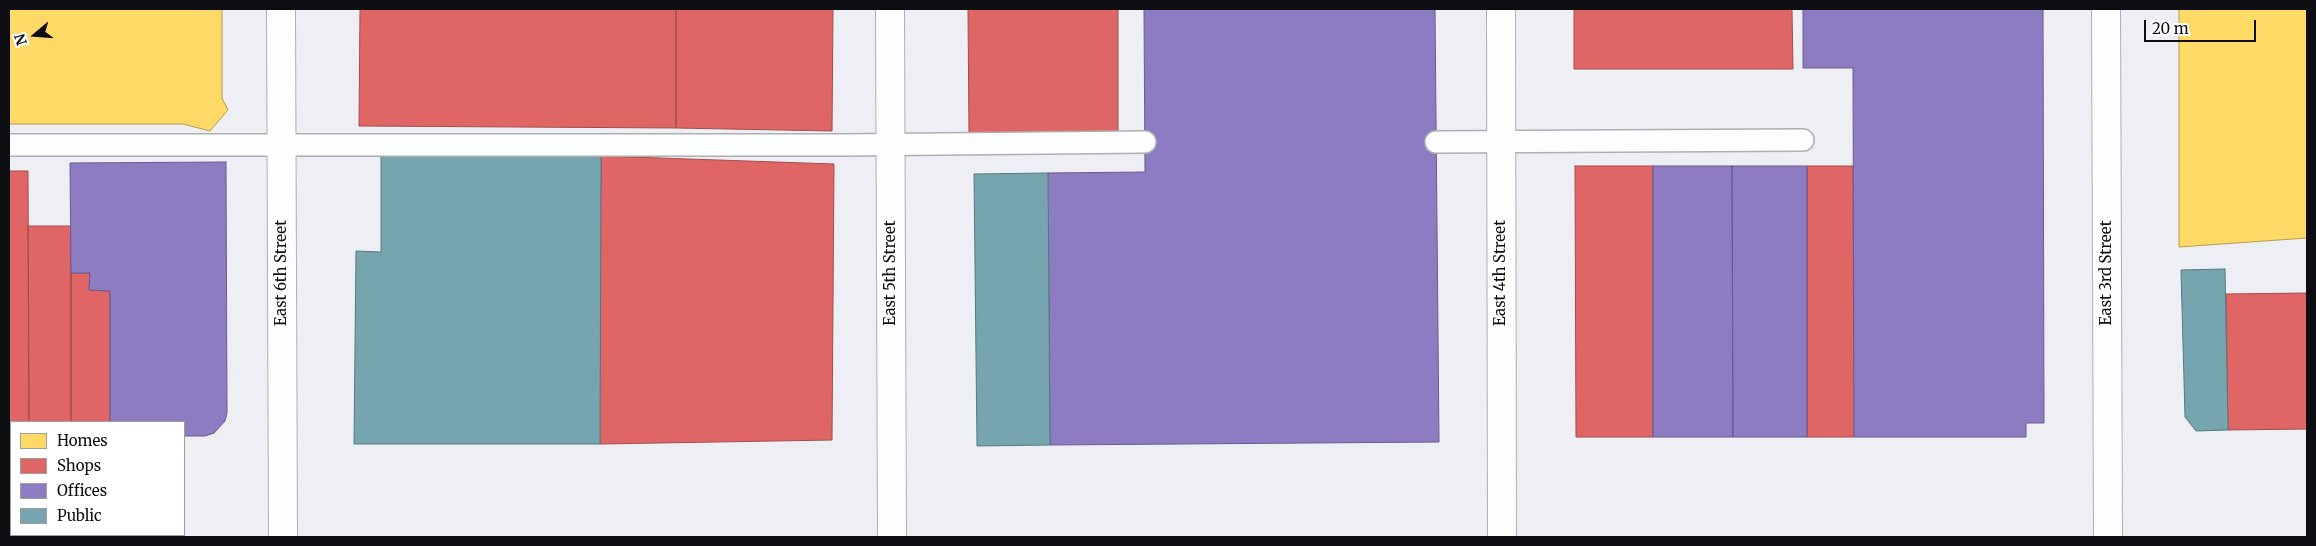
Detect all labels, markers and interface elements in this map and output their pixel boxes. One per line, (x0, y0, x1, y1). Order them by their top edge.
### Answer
north arrow (10, 10, 60, 60)
scale bar (2146, 10, 2258, 42)
text: 20 m (2152, 19, 2189, 38)
text: N (10, 32, 31, 48)
street label: East 6th Street (273, 220, 291, 326)
street label: East 5th Street (882, 220, 900, 326)
street label: East 4th Street (1492, 220, 1510, 326)
street label: East 3rd Street (2098, 221, 2116, 325)
legend (10, 421, 185, 536)
text: Homes (57, 431, 108, 450)
text: Shops (57, 456, 101, 475)
text: Offices (57, 481, 107, 500)
text: Public (57, 506, 102, 525)

